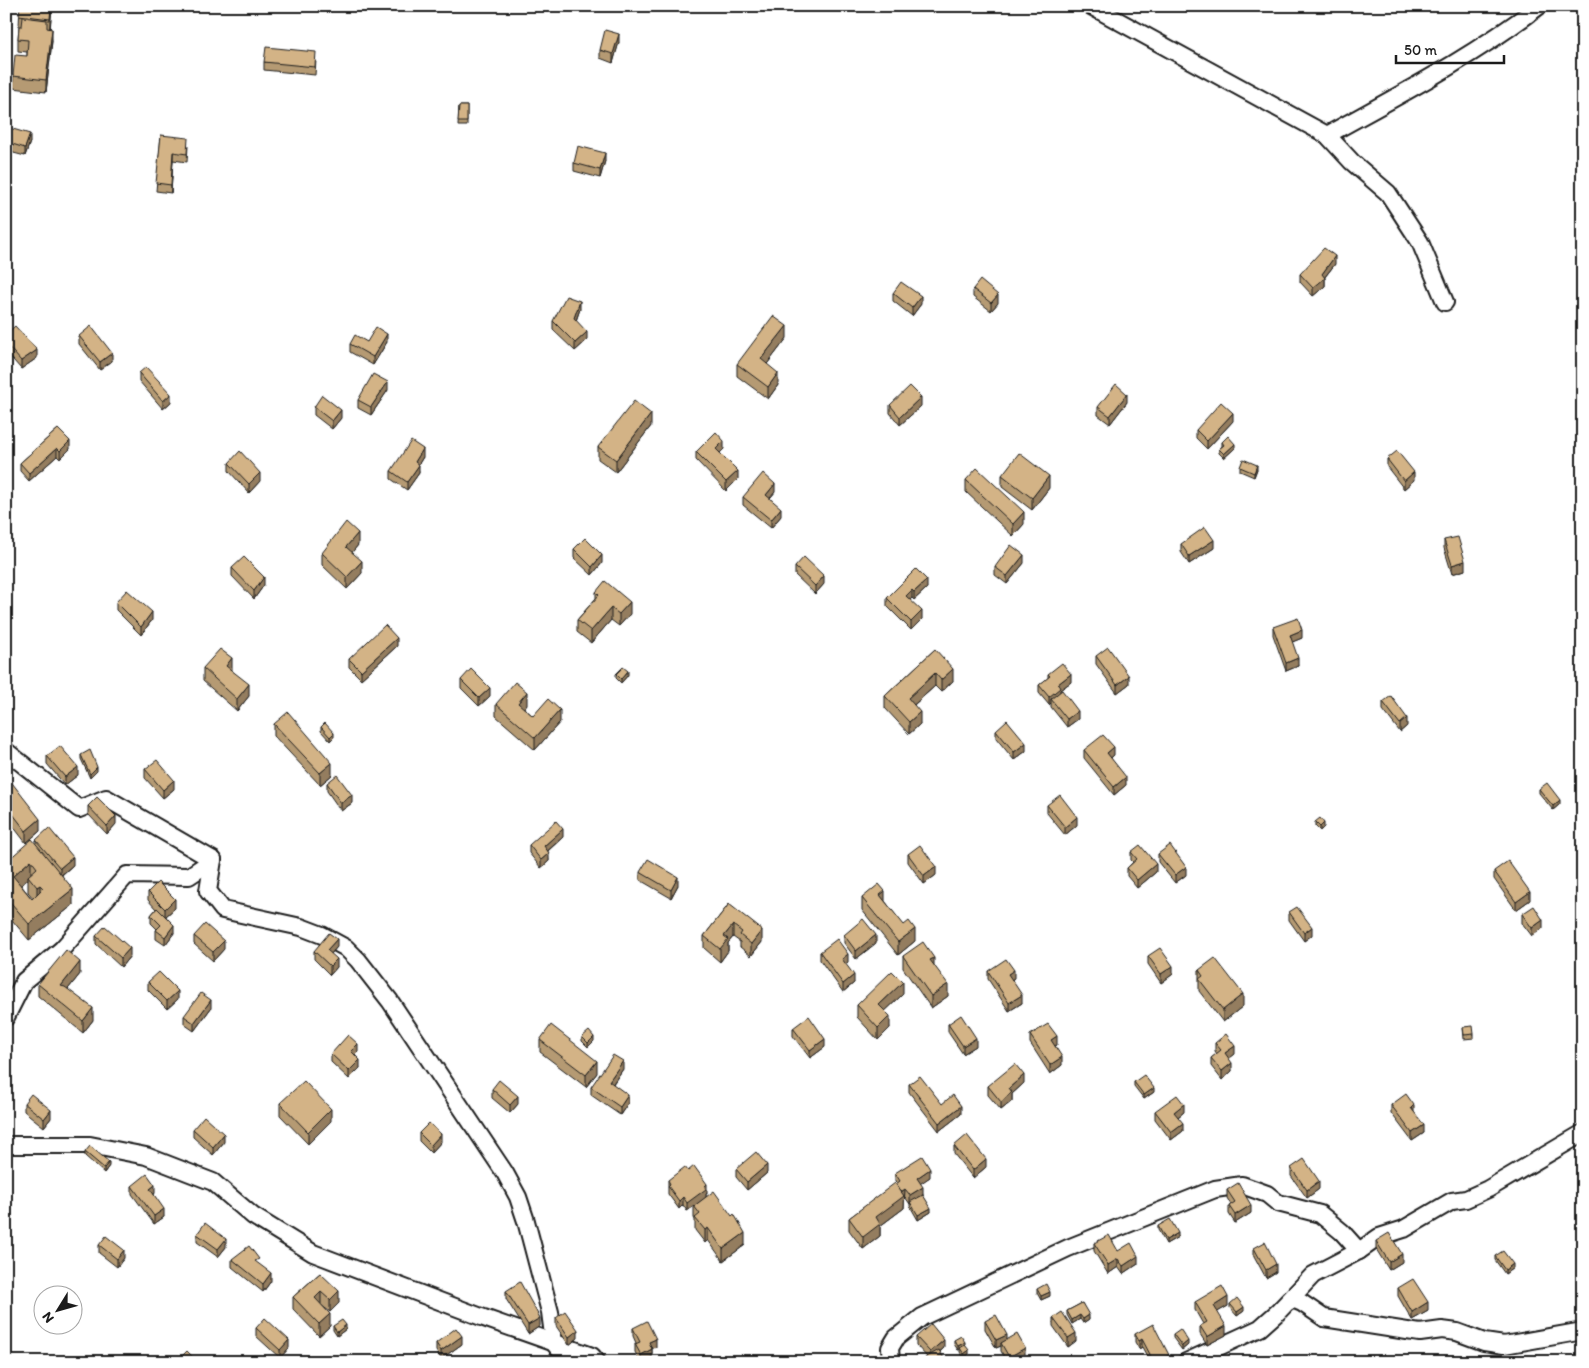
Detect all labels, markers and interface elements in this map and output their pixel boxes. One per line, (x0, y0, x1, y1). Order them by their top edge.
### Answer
scale bar (1396, 32, 1504, 64)
text: 50 m (1404, 41, 1437, 59)
north arrow (32, 1286, 82, 1336)
text: N (38, 1309, 58, 1326)

